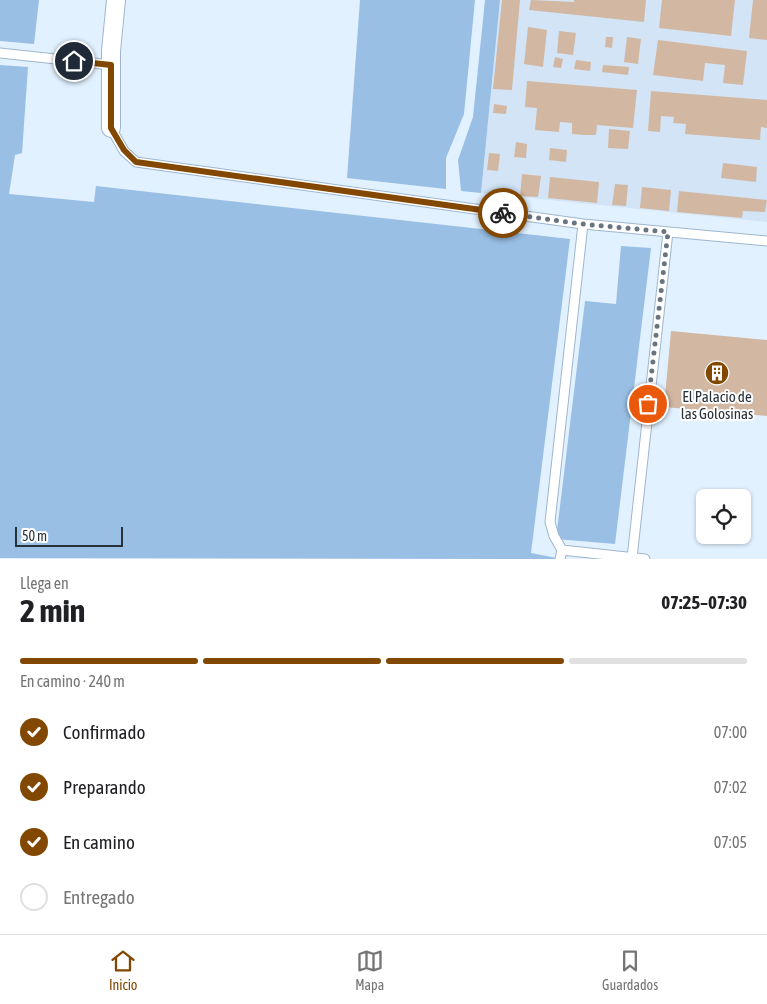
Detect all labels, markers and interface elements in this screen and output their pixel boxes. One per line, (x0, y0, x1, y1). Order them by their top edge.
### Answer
pin (53, 40, 95, 82)
icon: home (60, 47, 88, 75)
courier (478, 188, 528, 238)
icon: bike (489, 199, 517, 227)
building icon: El Palacio de las Golosinas (704, 360, 730, 386)
pin (627, 383, 669, 425)
place label: El Palacio de las Golosinas (681, 388, 753, 422)
icon: bag (634, 390, 662, 418)
map controls (696, 489, 751, 544)
button: locate (696, 489, 751, 544)
scale bar (15, 524, 122, 547)
text: 50 m (22, 528, 47, 544)
text: Llega en (20, 574, 69, 592)
text: 07:25–07:30 (661, 591, 747, 613)
text: 2 min (20, 592, 85, 629)
text: En camino · 240 m (20, 672, 125, 690)
icon: check (20, 718, 48, 746)
text: Confirmado (63, 721, 145, 743)
text: 07:00 (714, 723, 747, 741)
icon: check (20, 773, 48, 801)
text: Preparando (63, 776, 146, 798)
text: 07:02 (714, 778, 747, 796)
icon: check (20, 828, 48, 856)
text: En camino (63, 831, 135, 853)
text: 07:05 (714, 833, 747, 851)
text: Entregado (63, 886, 135, 908)
tab: Inicio (109, 947, 137, 993)
tab: Mapa (355, 947, 384, 993)
tab: Guardados (602, 947, 658, 993)

